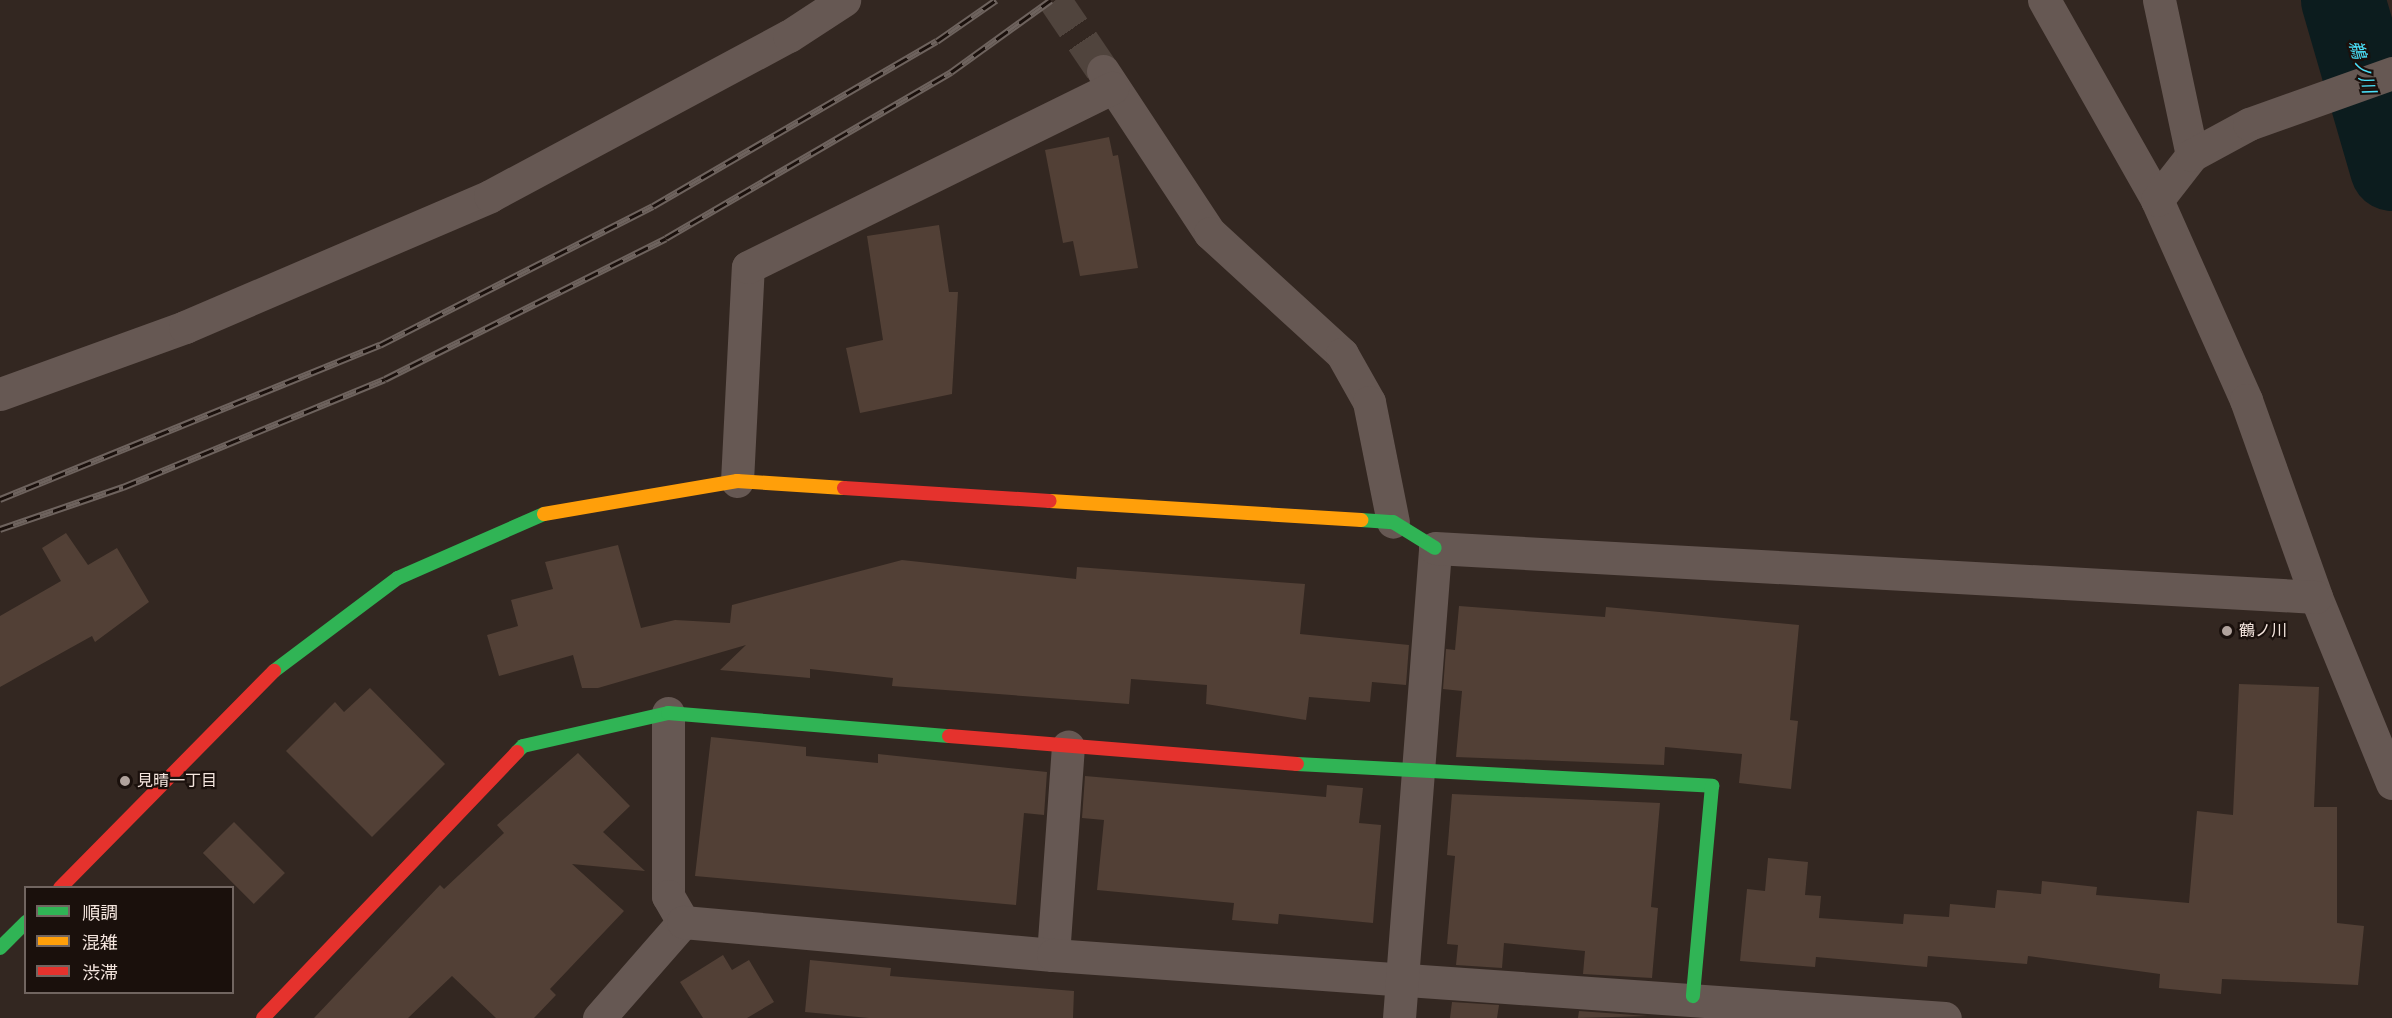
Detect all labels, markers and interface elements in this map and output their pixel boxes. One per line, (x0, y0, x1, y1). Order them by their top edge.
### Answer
water label: 鵜ノ川 (2344, 38, 2380, 96)
place label: 鶴ノ川 (2239, 621, 2287, 641)
marker: 鶴ノ川 (2220, 624, 2234, 638)
place label: 見晴一丁目 (137, 771, 217, 791)
marker: 見晴一丁目 (118, 774, 132, 788)
legend (24, 886, 234, 994)
text: 順調 (82, 903, 118, 923)
text: 混雑 (82, 933, 118, 953)
text: 渋滞 (82, 963, 118, 983)

